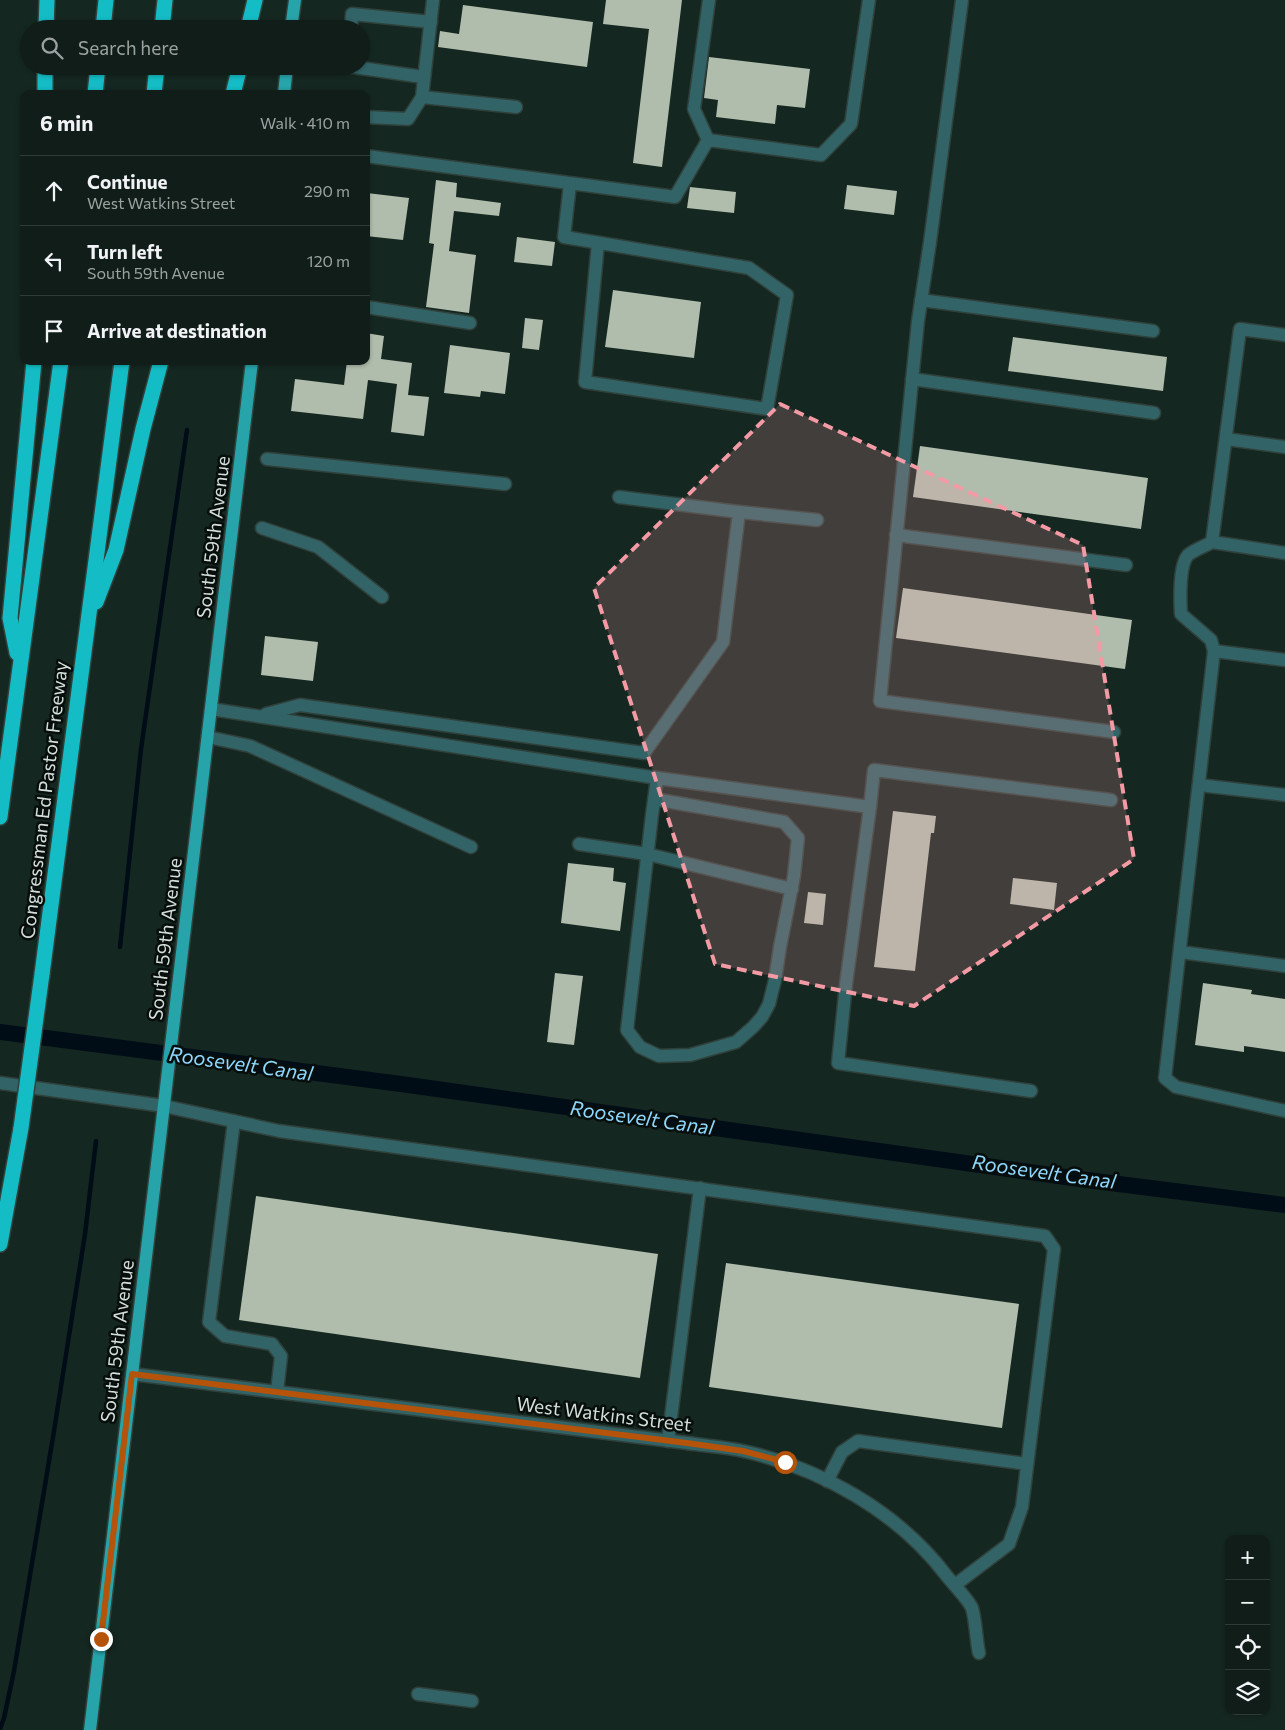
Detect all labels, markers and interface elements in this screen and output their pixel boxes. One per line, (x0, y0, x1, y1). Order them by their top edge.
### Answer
search box (20, 20, 370, 75)
icon: search (38, 34, 66, 62)
text: Search here (78, 36, 178, 59)
text: 6 min (40, 110, 93, 135)
text: Walk · 410 m (260, 113, 350, 132)
text: Continue (87, 170, 167, 193)
icon: ahead (40, 177, 68, 205)
text: 290 m (304, 181, 350, 200)
text: West Watkins Street (87, 193, 235, 212)
text: Turn left (87, 240, 162, 263)
icon: left (40, 247, 68, 275)
text: 120 m (307, 251, 350, 270)
text: South 59th Avenue (87, 263, 225, 282)
icon: arrive (40, 317, 68, 345)
text: Arrive at destination (87, 319, 267, 342)
street label: South 59th Avenue (191, 454, 234, 619)
street label: Congressman Ed Pastor Freeway (15, 659, 72, 940)
street label: South 59th Avenue (143, 856, 186, 1021)
water label: Roosevelt Canal (168, 1041, 315, 1085)
water label: Roosevelt Canal (569, 1095, 716, 1139)
water label: Roosevelt Canal (971, 1149, 1118, 1193)
street label: South 59th Avenue (95, 1258, 138, 1423)
street label: West Watkins Street (515, 1391, 693, 1436)
route start (774, 1451, 797, 1474)
map controls (1225, 1535, 1270, 1715)
button: + (1225, 1535, 1270, 1580)
button: − (1225, 1580, 1270, 1625)
button: locate (1225, 1625, 1270, 1670)
route end (90, 1628, 113, 1651)
button: layers (1225, 1670, 1270, 1715)

